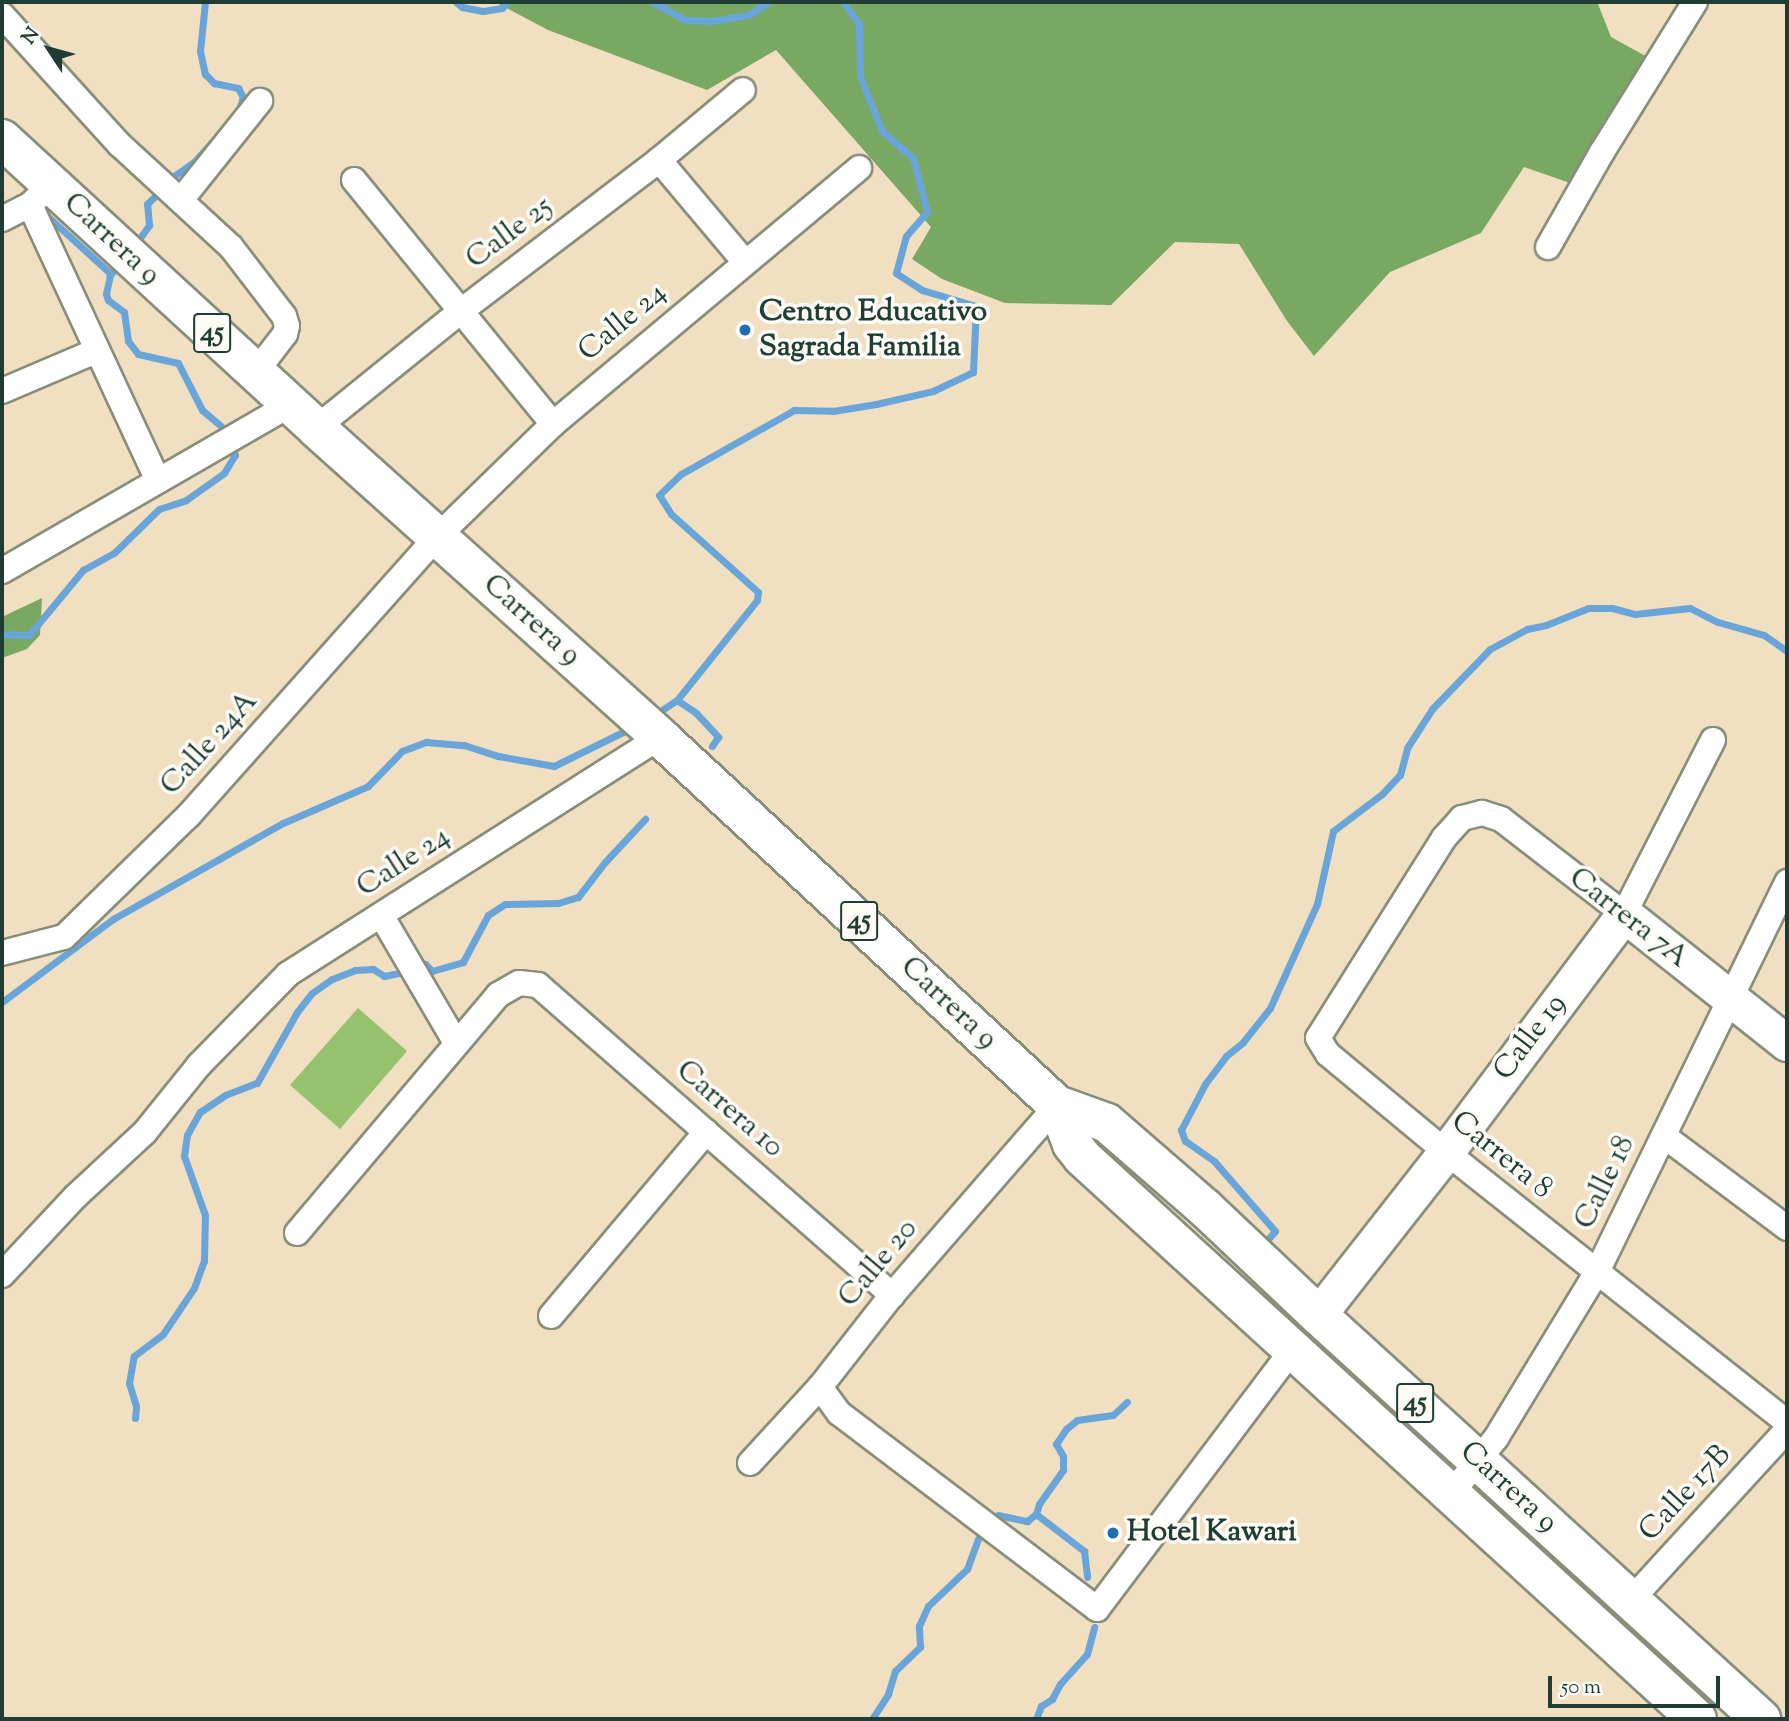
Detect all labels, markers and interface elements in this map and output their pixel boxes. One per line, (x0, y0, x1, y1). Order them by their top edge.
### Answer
north arrow (14, 14, 84, 84)
text: N (16, 22, 47, 50)
street label: Carrera 9 (55, 186, 167, 294)
street label: Calle 25 (460, 190, 560, 278)
street label: Calle 24 (572, 276, 674, 370)
place label: Centro Educativo Sagrada Familia (759, 295, 987, 366)
road number: 45 (193, 308, 231, 358)
marker: Centro Educativo Sagrada Familia (737, 322, 753, 338)
street label: Carrera 9 (474, 568, 588, 674)
street label: Calle 24A (154, 684, 266, 804)
street label: Calle 24 (351, 820, 457, 906)
street label: Carrera 7A (1561, 861, 1695, 977)
road number: 45 (840, 897, 878, 946)
street label: Carrera 9 (892, 950, 1004, 1058)
street label: Calle 19 (1487, 988, 1575, 1088)
street label: Carrera 10 (668, 1053, 790, 1167)
street label: Carrera 8 (1443, 1104, 1559, 1208)
street label: Calle 18 (1568, 1130, 1644, 1236)
street label: Calle 20 (832, 1212, 926, 1316)
road number: 45 (1396, 1378, 1434, 1428)
street label: Carrera 9 (1451, 1435, 1565, 1541)
street label: Calle 17B (1632, 1438, 1740, 1550)
place label: Hotel Kawari (1127, 1515, 1297, 1551)
marker: Hotel Kawari (1105, 1525, 1121, 1541)
scale bar (1551, 1662, 1722, 1706)
text: 50 m (1561, 1673, 1601, 1703)

